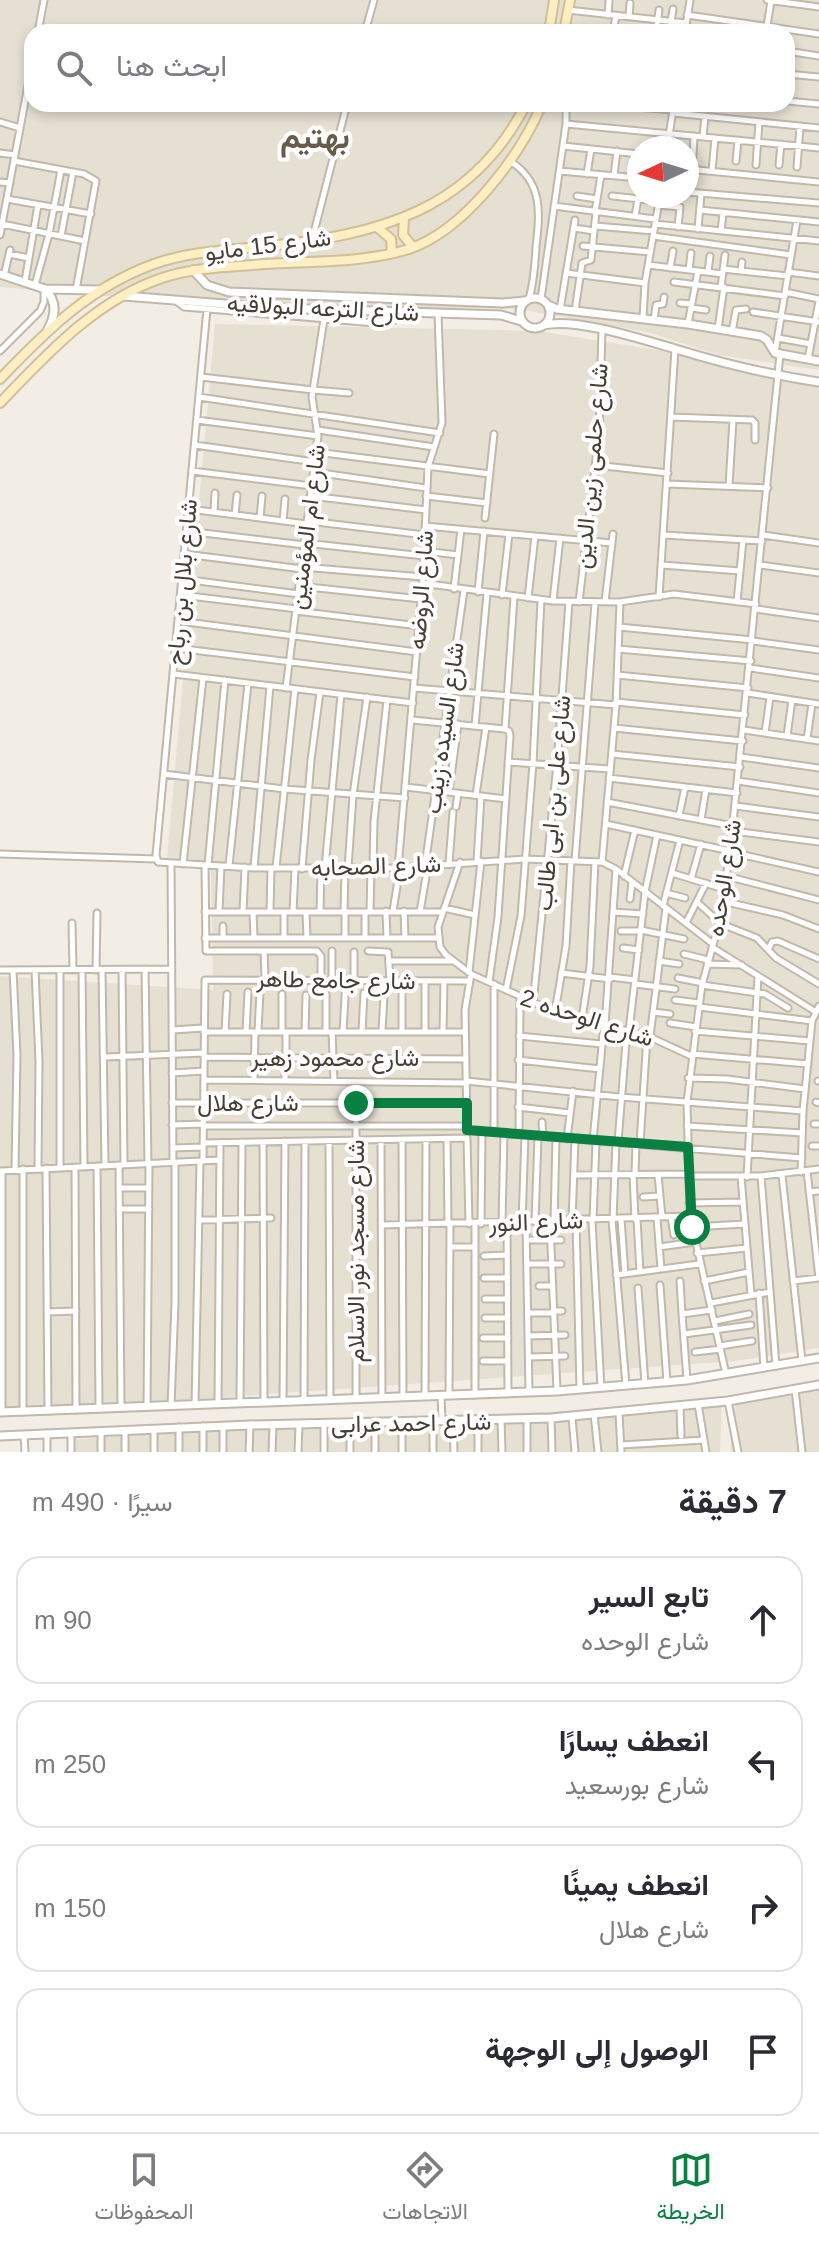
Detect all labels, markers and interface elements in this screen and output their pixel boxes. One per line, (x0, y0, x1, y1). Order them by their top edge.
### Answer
search box (24, 24, 795, 112)
icon: search (52, 46, 96, 90)
text: ابحث هنا (116, 49, 227, 82)
district label: بهتيم (280, 119, 350, 158)
north arrow (627, 136, 699, 208)
street label: شارع 15 مايو (203, 223, 333, 269)
street label: شارع الترعه البولاقيه (226, 289, 420, 329)
street label: شارع حلمى زين الدين (568, 362, 616, 570)
street label: شارع ام المؤمنين (283, 443, 333, 611)
street label: شارع بلال بن رباح (161, 498, 205, 666)
street label: شارع الروضه (403, 529, 441, 651)
street label: شارع السيده زينب (418, 640, 472, 816)
street label: شارع على بن ابى طالب (530, 694, 578, 912)
street label: شارع الوحده (701, 817, 749, 939)
street label: شارع الصحابه (310, 850, 442, 884)
street label: شارع جامع طاهر (255, 965, 416, 998)
street label: شارع الوحده 2 (516, 983, 657, 1055)
street label: شارع محمود زهير (250, 1044, 419, 1074)
route end (338, 1085, 374, 1121)
street label: شارع هلال (197, 1089, 299, 1119)
street label: شارع مسجد نور الاسلام (342, 1139, 372, 1363)
street label: شارع النور (487, 1206, 584, 1240)
route start (674, 1209, 710, 1245)
street label: شارع احمد عرابى (331, 1408, 491, 1440)
text: 7 دقيقة (678, 1482, 787, 1520)
text: سيرًا · 490 m (32, 1487, 173, 1517)
text: تابع السير (589, 1580, 709, 1613)
icon: ahead (741, 1598, 785, 1642)
text: 90 m (34, 1605, 92, 1635)
text: شارع الوحده (581, 1626, 709, 1656)
text: انعطف يسارًا (559, 1724, 709, 1757)
icon: left (741, 1742, 785, 1786)
text: 250 m (34, 1749, 106, 1779)
text: شارع بورسعيد (565, 1770, 709, 1800)
text: انعطف يمينًا (562, 1868, 709, 1901)
icon: right (741, 1886, 785, 1930)
text: 150 m (34, 1893, 106, 1923)
text: شارع هلال (599, 1914, 709, 1944)
icon: arrive (741, 2030, 785, 2074)
text: الوصول إلى الوجهة (485, 2033, 709, 2066)
tab: المحفوظات (94, 2148, 194, 2231)
tab: الاتجاهات (382, 2148, 468, 2231)
tab: الخريطة (657, 2148, 725, 2231)

